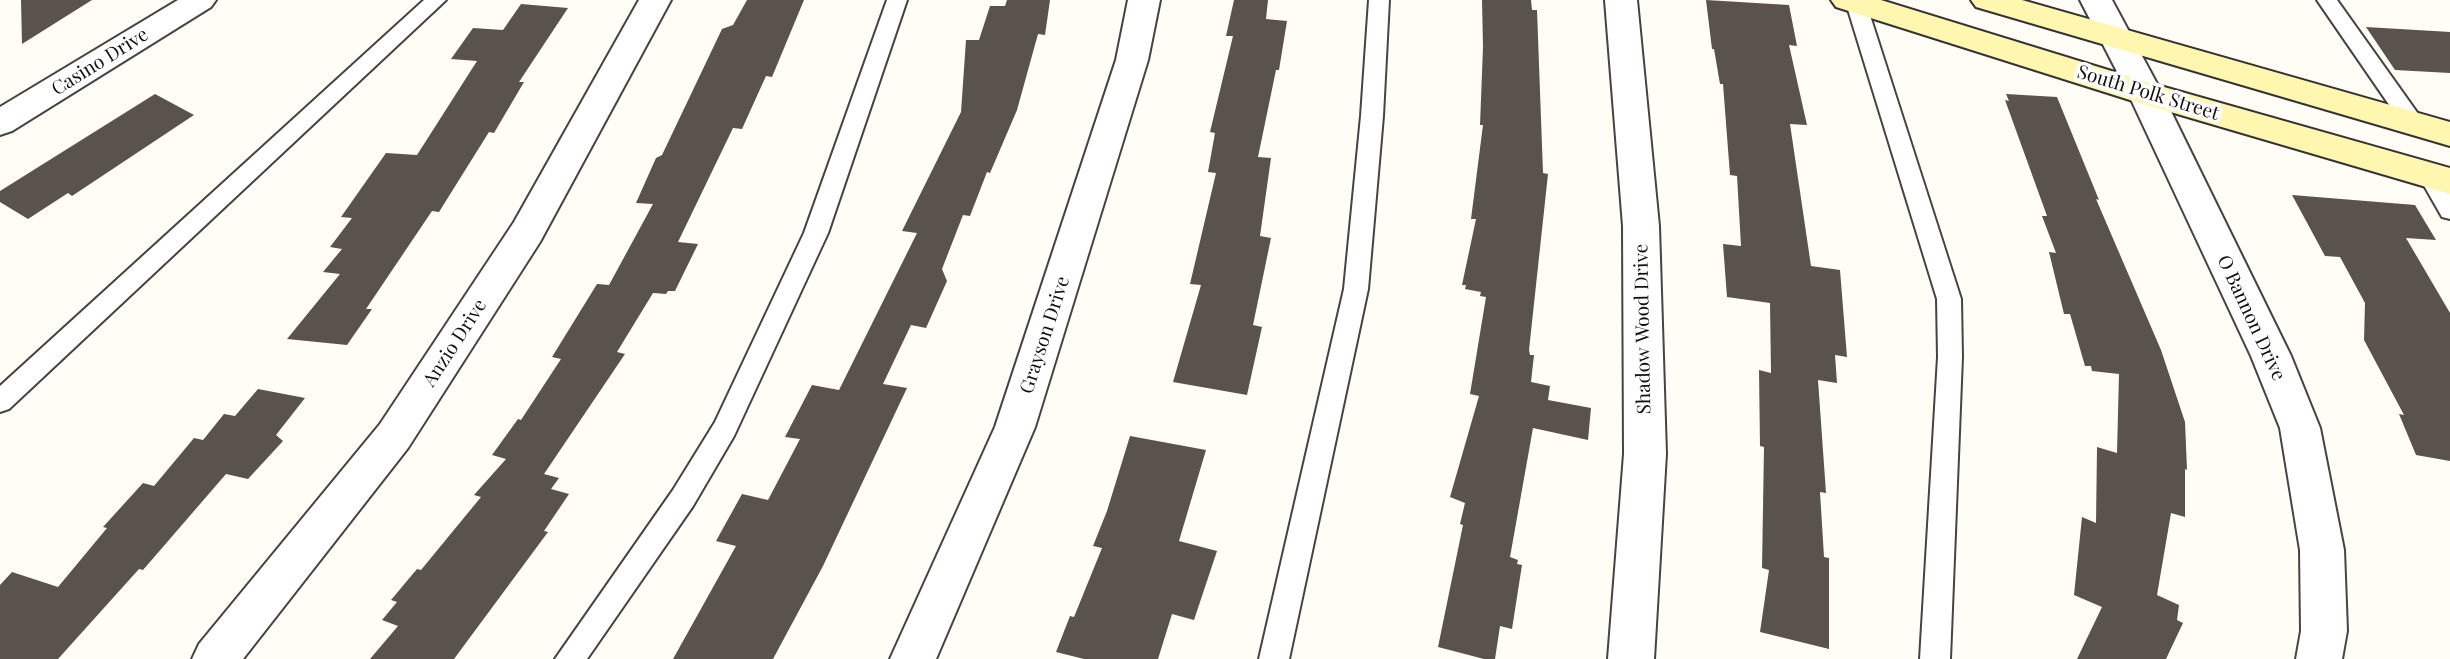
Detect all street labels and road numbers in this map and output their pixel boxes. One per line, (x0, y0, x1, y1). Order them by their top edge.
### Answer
street label: Casino Drive (47, 23, 153, 101)
street label: South Polk Street (2074, 61, 2222, 125)
street label: Shadow Wood Drive (1630, 244, 1656, 414)
street label: O Bannon Drive (2212, 252, 2290, 384)
street label: Grayson Drive (1015, 273, 1075, 397)
street label: Anzio Drive (418, 295, 492, 391)

